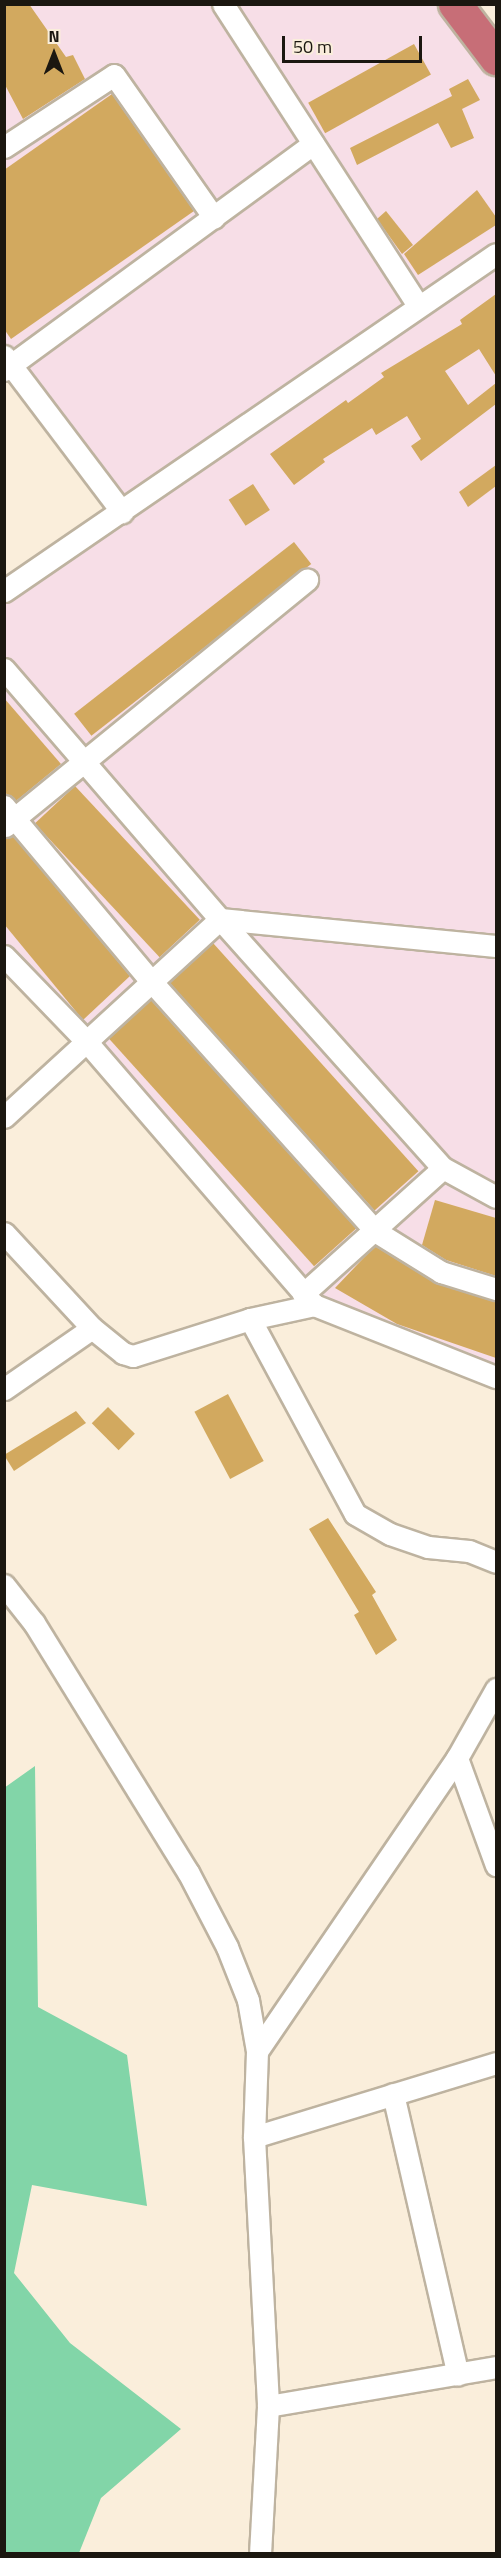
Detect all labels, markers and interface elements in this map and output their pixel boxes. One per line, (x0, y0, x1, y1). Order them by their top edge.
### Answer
north arrow (24, 24, 84, 84)
text: N (48, 24, 60, 48)
scale bar (285, 24, 424, 62)
text: 50 m (293, 33, 332, 60)

